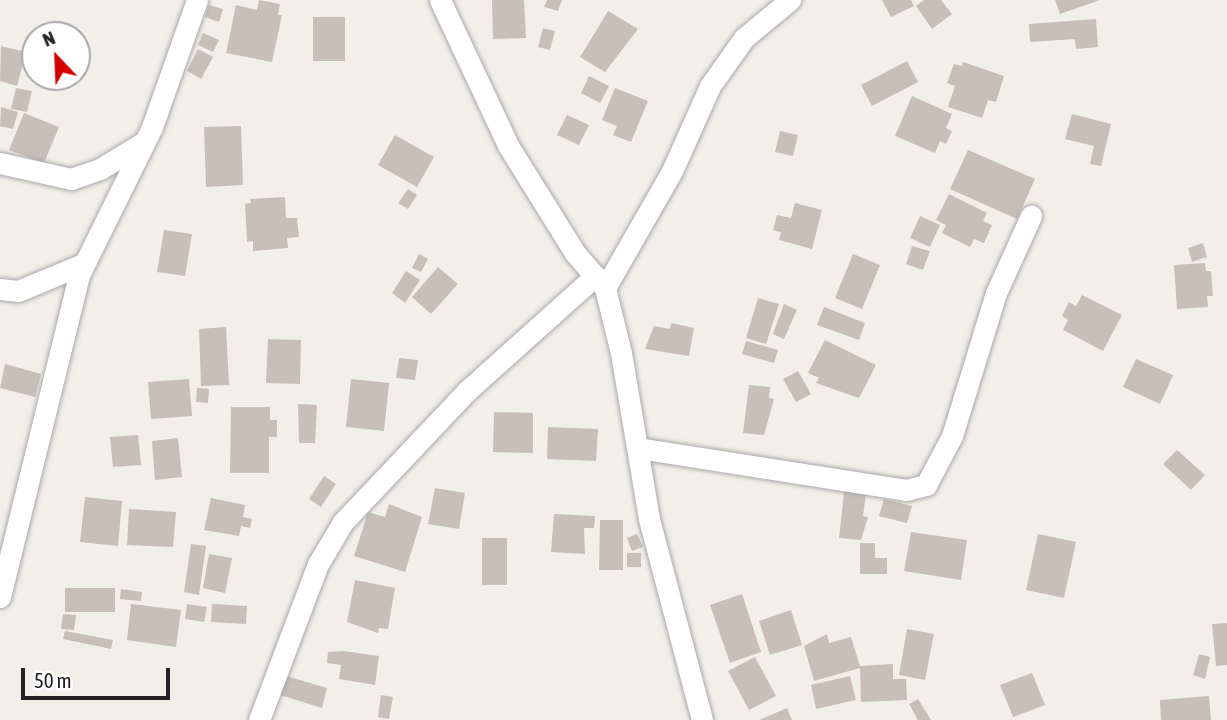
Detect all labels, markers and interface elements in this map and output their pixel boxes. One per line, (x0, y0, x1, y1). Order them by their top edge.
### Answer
north arrow (21, 21, 91, 91)
text: N (39, 26, 58, 51)
scale bar (24, 654, 173, 698)
text: 50 m (34, 668, 72, 692)

